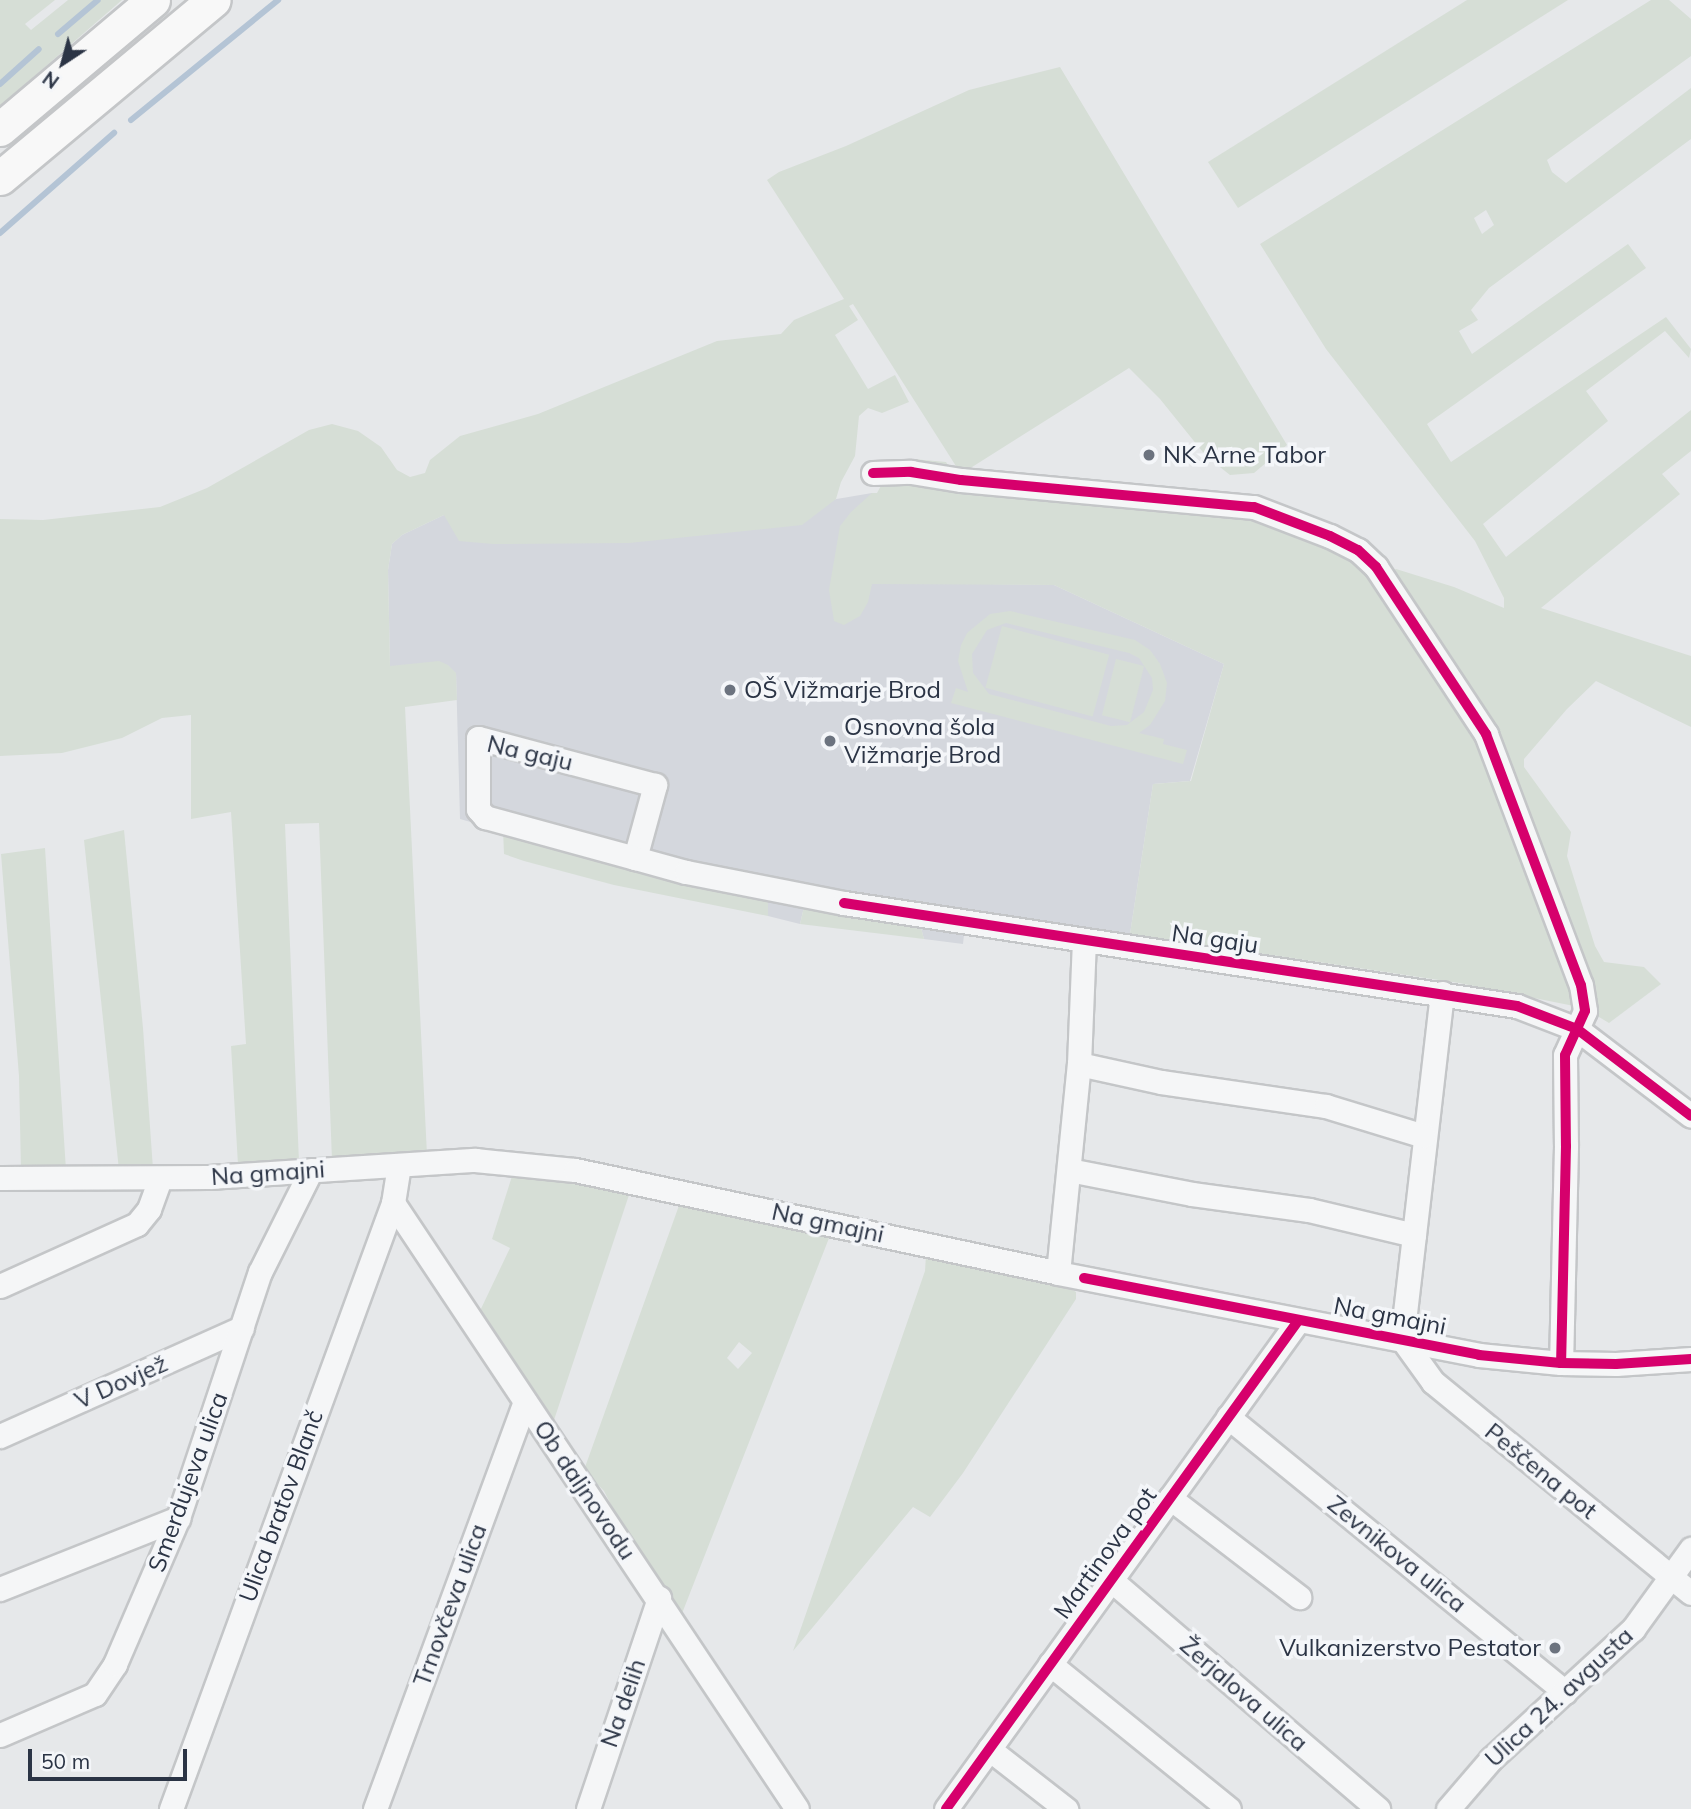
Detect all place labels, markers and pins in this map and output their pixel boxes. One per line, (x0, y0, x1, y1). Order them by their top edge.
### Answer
place label: NK Arne Tabor (1163, 441, 1326, 469)
marker: NK Arne Tabor (1141, 447, 1157, 463)
place label: OŠ Vižmarje Brod (744, 676, 941, 704)
marker: OŠ Vižmarje Brod (722, 682, 738, 698)
place label: Osnovna šola Vižmarje Brod (844, 713, 1001, 769)
marker: Osnovna šola Vižmarje Brod (822, 733, 838, 749)
place label: Vulkanizerstvo Pestator (1279, 1634, 1541, 1662)
marker: Vulkanizerstvo Pestator (1547, 1640, 1563, 1656)

